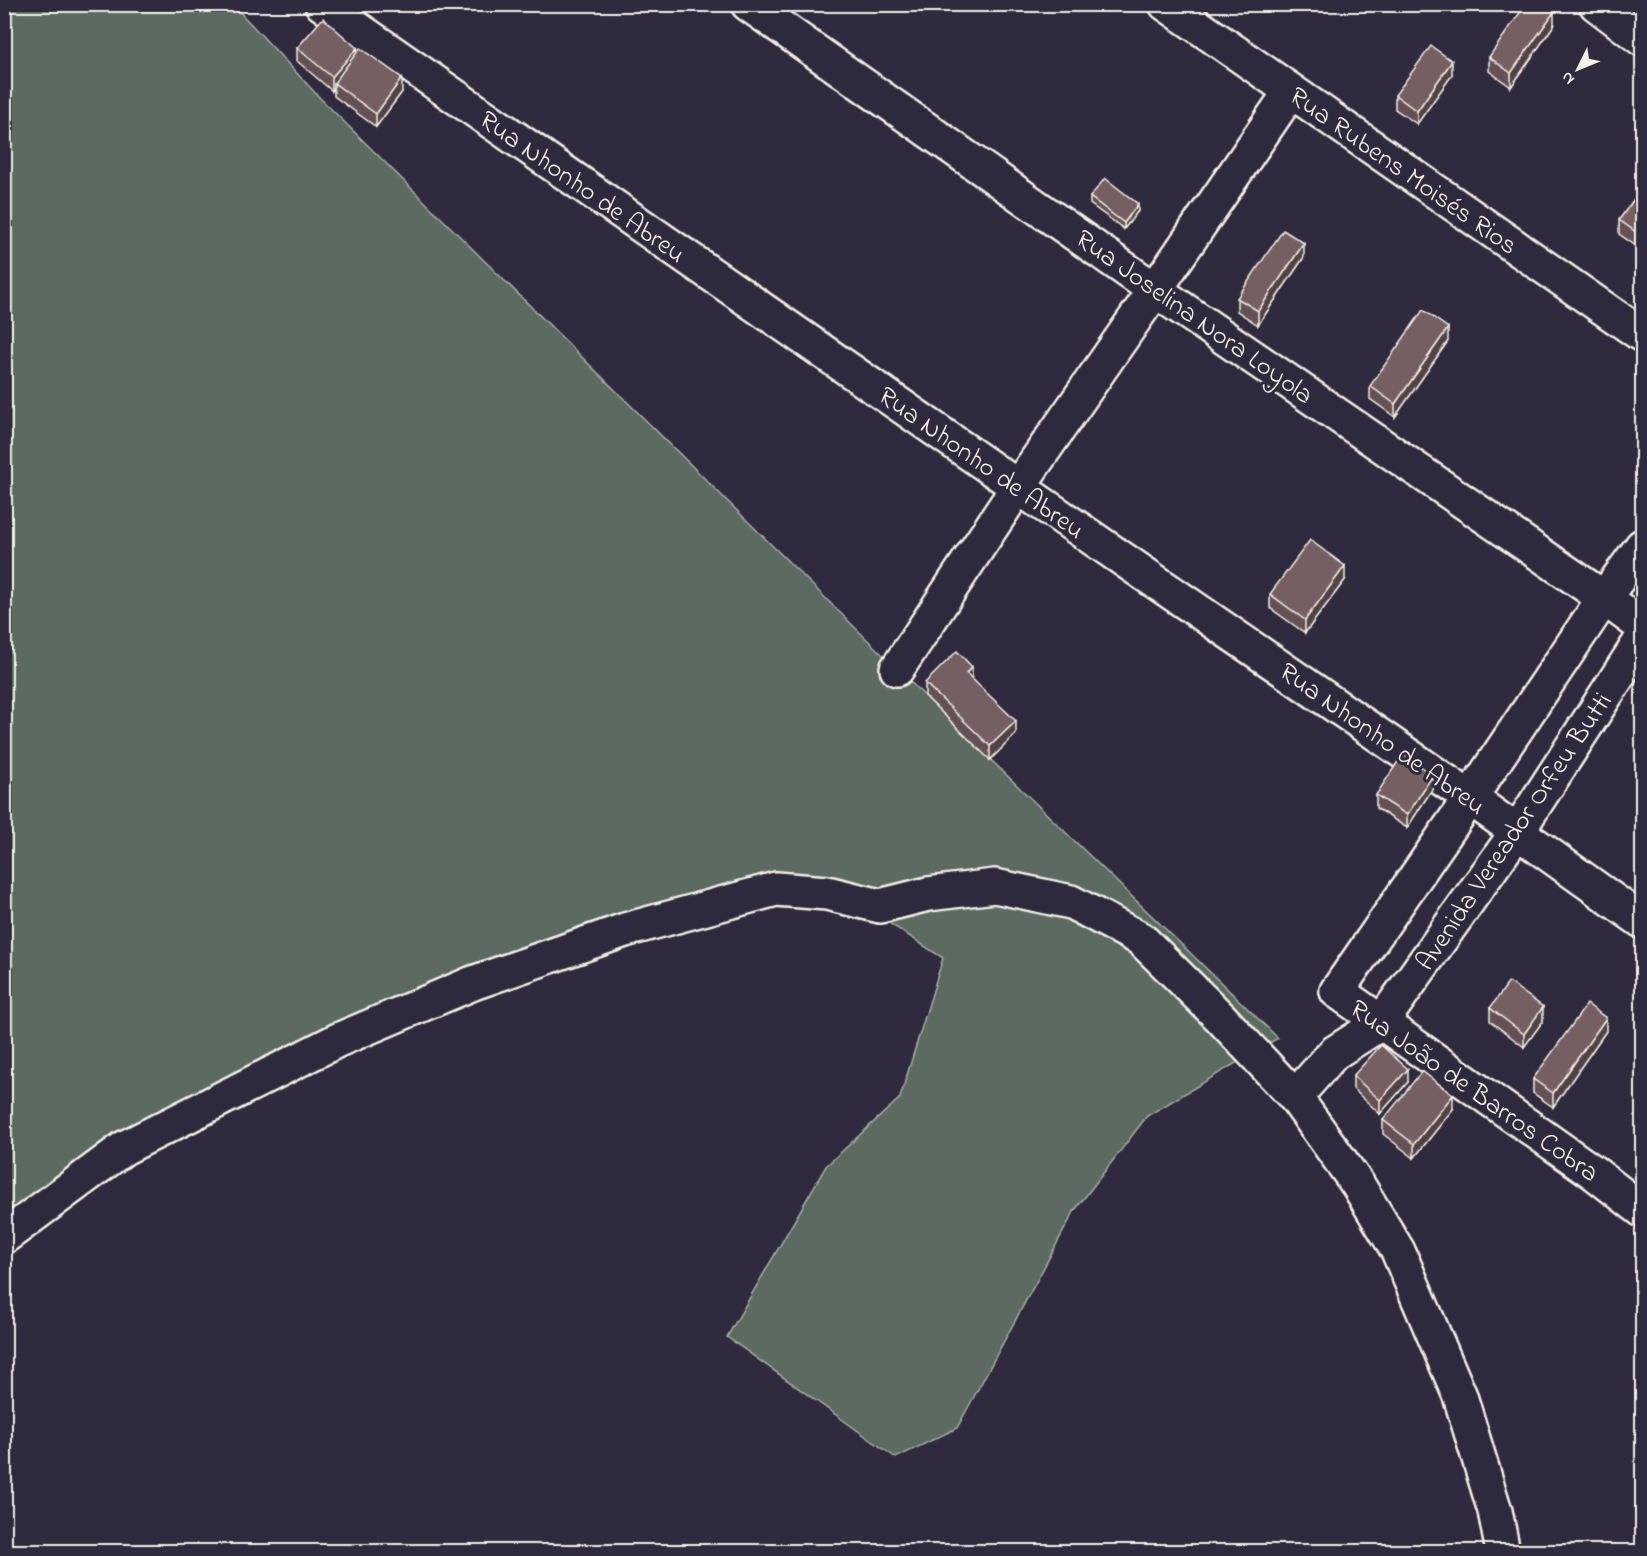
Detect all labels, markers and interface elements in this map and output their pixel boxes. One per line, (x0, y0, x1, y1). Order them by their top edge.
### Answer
north arrow (1548, 39, 1608, 99)
text: N (1556, 66, 1581, 90)
street label: Rua Rubens Moisés Rios (1280, 78, 1525, 266)
street label: Rua Nhonho de Abreu (470, 102, 693, 274)
street label: Rua Joselina Nora Loyola (1067, 221, 1321, 415)
street label: Rua Nhonho de Abreu (869, 378, 1092, 550)
street label: Rua Nhonho de Abreu (1270, 654, 1493, 826)
street label: Avenida Vereador Orfeu Butti (1407, 685, 1623, 979)
street label: Rua João de Barros Cobra (1341, 991, 1606, 1193)

